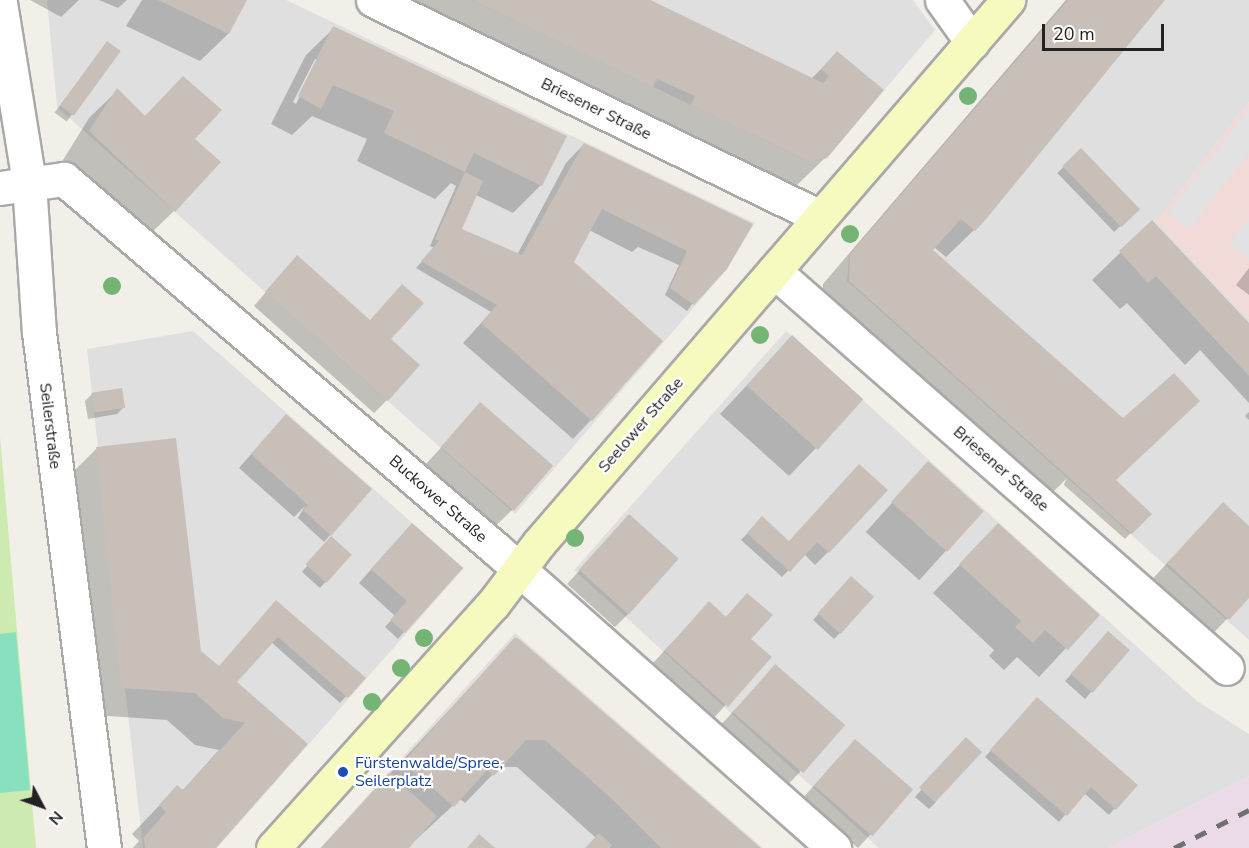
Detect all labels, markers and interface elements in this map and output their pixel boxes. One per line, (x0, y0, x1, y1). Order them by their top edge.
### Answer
scale bar (1045, 12, 1166, 50)
text: 20 m (1053, 22, 1095, 46)
street label: Briesener Straße (538, 74, 654, 144)
street label: Seelower Straße (594, 373, 688, 477)
street label: Seilerstraße (35, 382, 65, 470)
street label: Briesener Straße (949, 422, 1053, 516)
street label: Buckower Straße (385, 451, 491, 547)
place label: Fürstenwalde/Spree, Seilerplatz (355, 753, 503, 791)
marker: Fürstenwalde/Spree, Seilerplatz (336, 765, 350, 779)
north arrow (12, 776, 72, 836)
text: N (43, 806, 68, 830)

